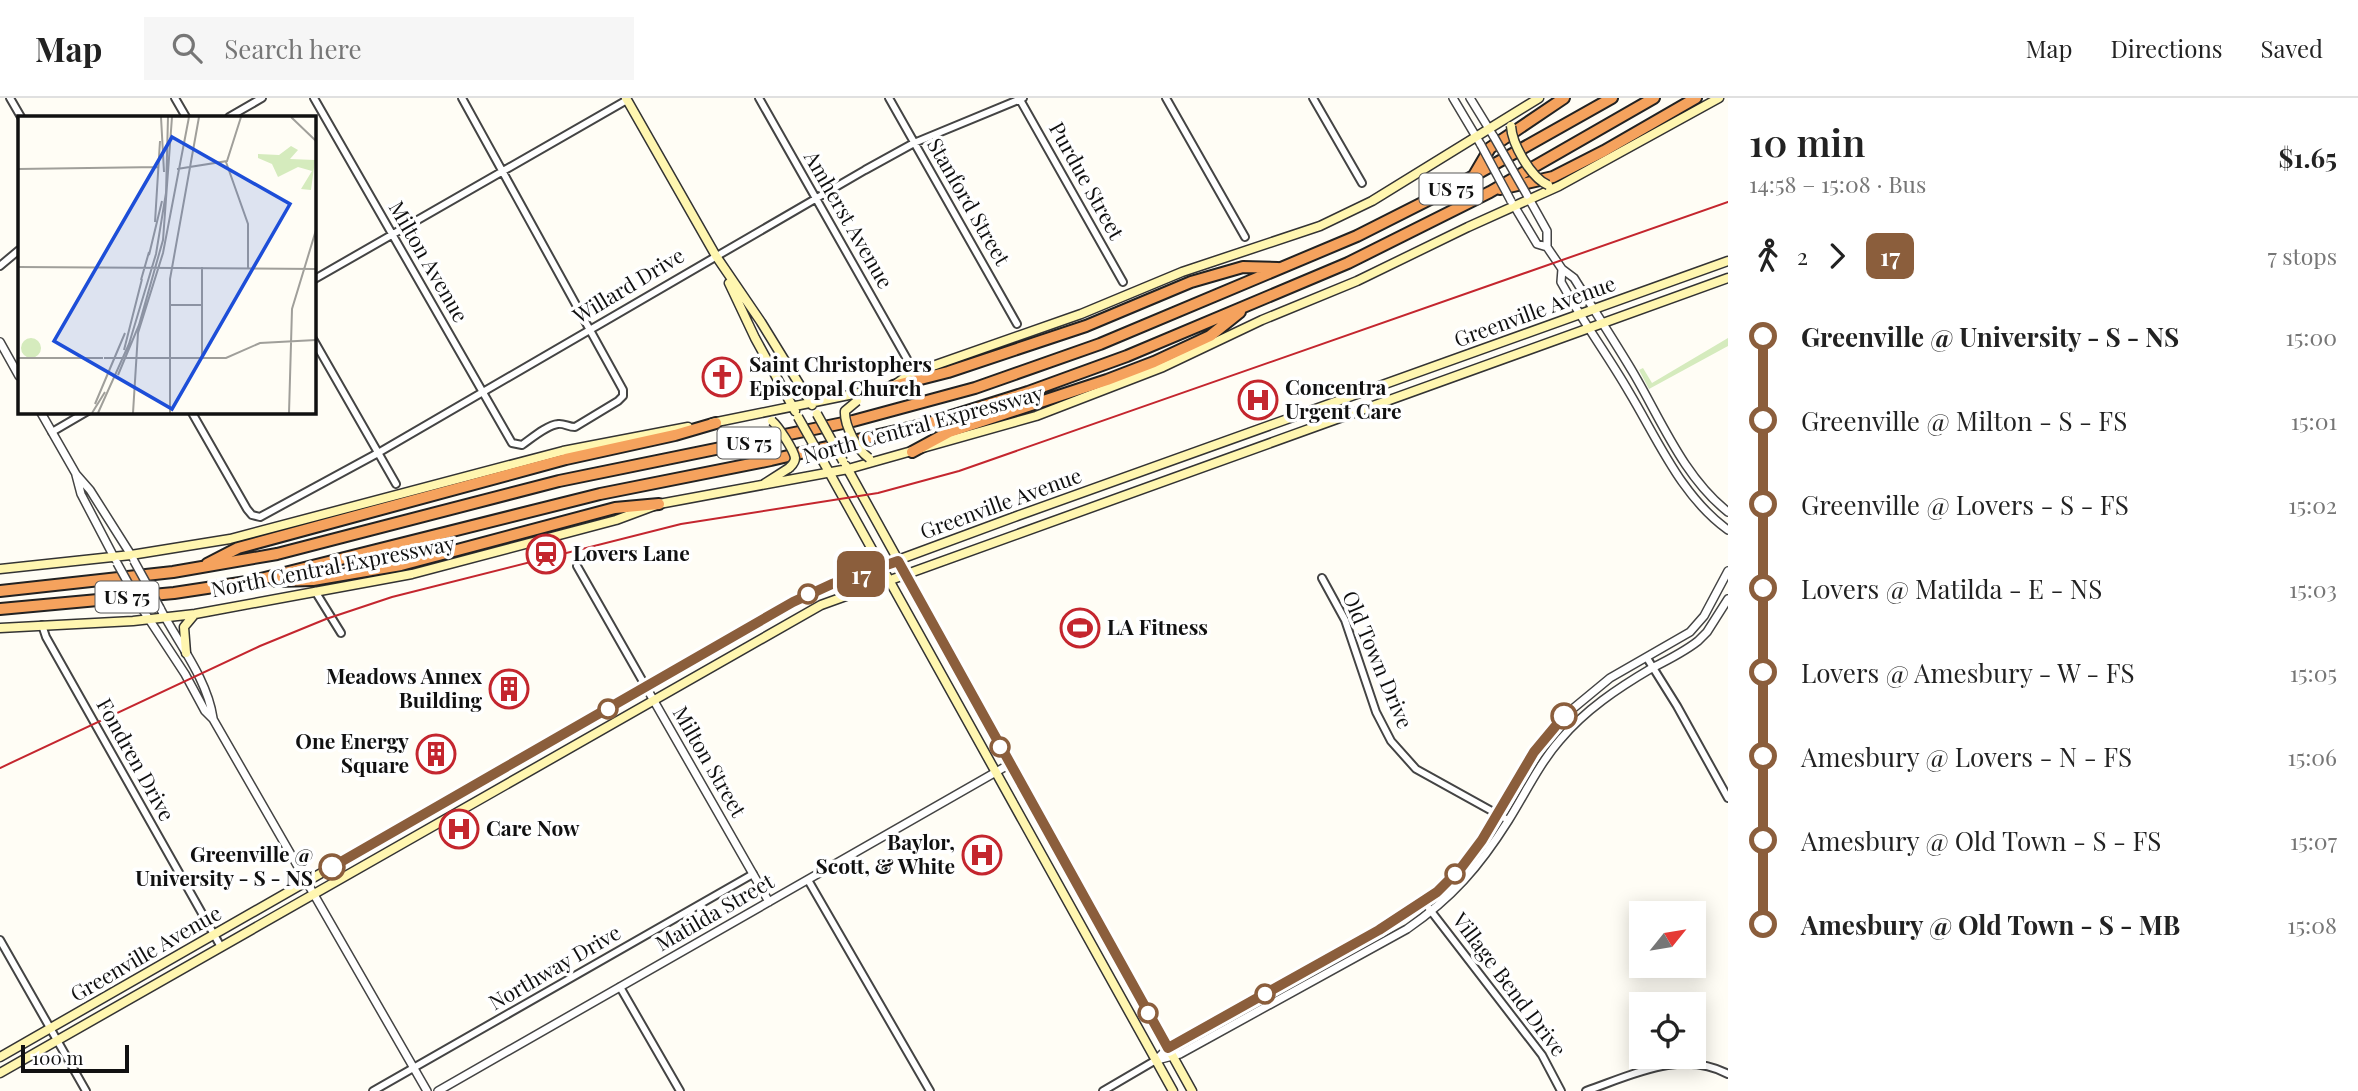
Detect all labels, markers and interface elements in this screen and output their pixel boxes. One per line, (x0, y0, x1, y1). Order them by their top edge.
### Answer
search box (144, 17, 634, 80)
text: Map (35, 26, 102, 70)
icon: search (168, 29, 206, 67)
text: Search here (224, 31, 362, 66)
text: Map (2026, 32, 2072, 64)
text: Directions (2110, 32, 2223, 64)
text: Saved (2261, 32, 2323, 64)
inset map (18, 116, 315, 413)
street label: Purdue Street (1044, 116, 1132, 244)
text: 10 min (1749, 116, 1865, 167)
street label: Stanford Street (922, 132, 1018, 270)
text: $1.65 (2279, 140, 2337, 175)
street label: Amherst Avenue (798, 144, 900, 293)
text: 14:58 – 15:08 · Bus (1749, 168, 1926, 199)
road number: US 75 (1420, 174, 1482, 204)
street label: Milton Avenue (384, 195, 476, 327)
icon: walk (1749, 237, 1787, 275)
icon: forward (1818, 237, 1856, 275)
street label: Willard Drive (566, 240, 689, 329)
text: 2 (1797, 240, 1808, 271)
text: 17 (1880, 240, 1900, 272)
text: 7 stops (2268, 240, 2337, 271)
street label: Greenville Avenue (1450, 268, 1619, 352)
text: Greenville @ University - S - NS (1801, 319, 2179, 354)
text: 15:00 (2286, 321, 2337, 352)
place label: Saint Christophers Episcopal Church (749, 349, 932, 401)
church icon: Saint Christophers Episcopal Church (701, 356, 743, 398)
place label: Concentra Urgent Care (1285, 372, 1401, 424)
street label: North Central Expressway (799, 377, 1046, 469)
hospital icon: Concentra Urgent Care (1237, 379, 1279, 421)
text: Greenville @ Milton - S - FS (1801, 403, 2127, 438)
text: 15:01 (2291, 405, 2337, 436)
road number: US 75 (718, 428, 780, 458)
street label: Greenville Avenue (916, 460, 1085, 544)
text: Greenville @ Lovers - S - FS (1801, 487, 2129, 522)
text: 15:02 (2288, 489, 2337, 520)
street label: North Central Expressway (208, 528, 457, 602)
station icon: Lovers Lane (525, 533, 567, 575)
place label: Lovers Lane (573, 538, 690, 566)
line badge: 17 (830, 551, 892, 597)
text: 17 (851, 558, 871, 590)
text: Lovers @ Matilda - E - NS (1801, 571, 2102, 606)
text: 15:03 (2289, 573, 2337, 604)
road number: US 75 (96, 582, 158, 612)
unlabelled marker (798, 584, 818, 604)
street label: Old Town Drive (1337, 586, 1420, 732)
sports icon: LA Fitness (1059, 607, 1101, 649)
place label: LA Fitness (1107, 612, 1208, 640)
text: Lovers @ Amesbury - W - FS (1801, 655, 2135, 690)
text: 15:05 (2290, 657, 2337, 688)
place label: Meadows Annex Building (326, 661, 483, 713)
building icon: Meadows Annex Building (488, 668, 530, 710)
street label: Fondren Drive (91, 693, 182, 825)
unlabelled marker (598, 699, 618, 719)
street label: Milton Street (668, 701, 754, 822)
unlabelled marker (1551, 703, 1577, 729)
place label: One Energy Square (295, 726, 409, 778)
building icon: One Energy Square (415, 733, 457, 775)
unlabelled marker (990, 737, 1010, 757)
text: Amesbury @ Lovers - N - FS (1801, 739, 2132, 774)
text: 15:06 (2287, 741, 2337, 772)
hospital icon: Care Now (438, 808, 480, 850)
place label: Care Now (486, 813, 580, 841)
text: Amesbury @ Old Town - S - FS (1801, 823, 2161, 858)
text: 15:07 (2290, 825, 2337, 856)
place label: Baylor, Scott, & White (816, 827, 955, 879)
hospital icon: Baylor, Scott, & White (961, 834, 1003, 876)
place label: Greenville @ University - S - NS (135, 839, 313, 891)
marker: Greenville @ University - S - NS (319, 854, 345, 880)
unlabelled marker (1445, 864, 1465, 884)
street label: Matilda Street (650, 866, 779, 956)
street label: Greenville Avenue (64, 898, 226, 1007)
north arrow (1629, 901, 1706, 978)
map controls (1629, 901, 1706, 1069)
street label: Village Bend Drive (1447, 905, 1574, 1061)
text: Amesbury @ Old Town - S - MB (1801, 907, 2180, 942)
text: 15:08 (2287, 909, 2337, 940)
street label: Northway Drive (483, 917, 625, 1015)
unlabelled marker (1255, 984, 1275, 1004)
button: locate (1629, 992, 1706, 1069)
unlabelled marker (1138, 1003, 1158, 1023)
scale bar (21, 1042, 130, 1074)
text: 100 m (32, 1044, 83, 1070)

